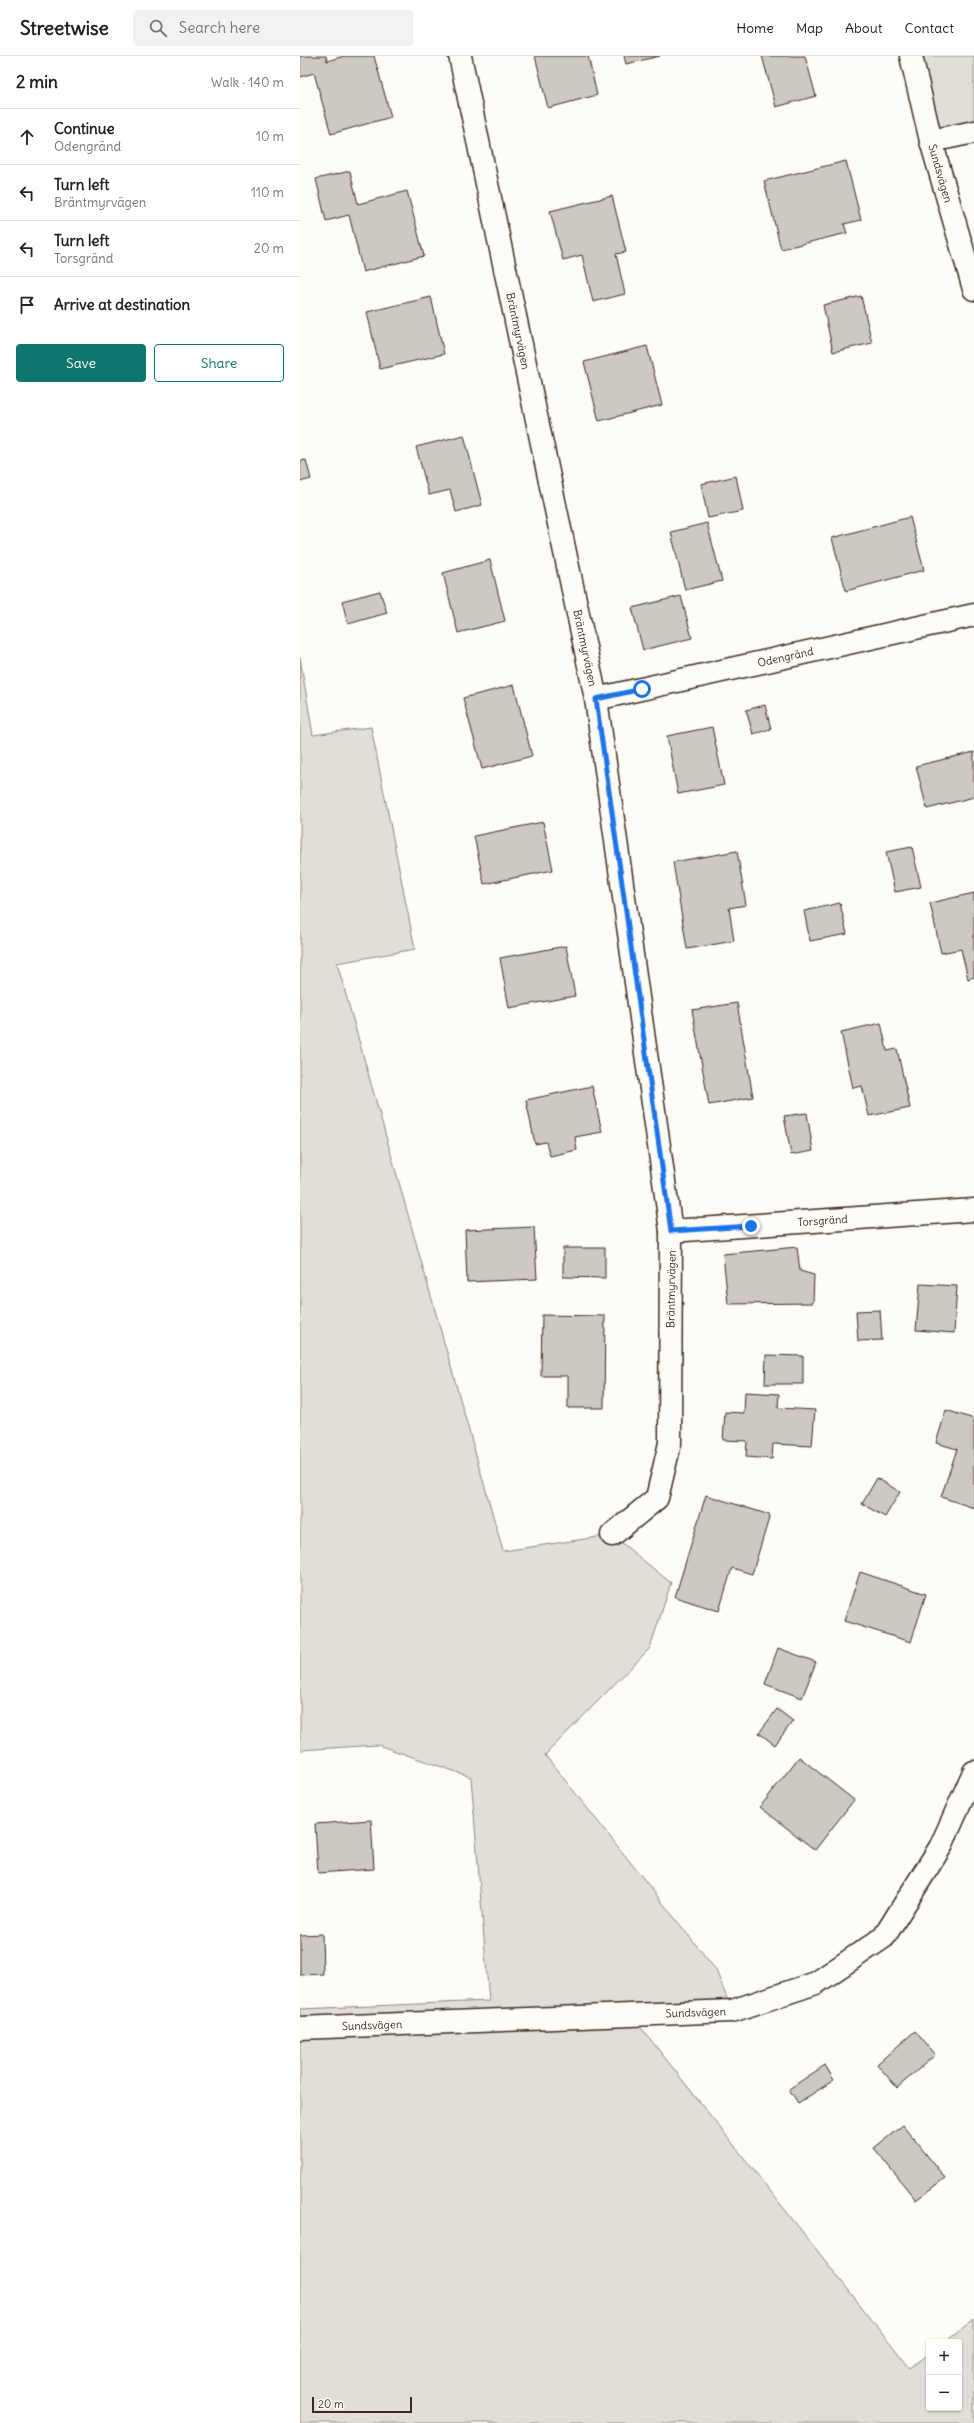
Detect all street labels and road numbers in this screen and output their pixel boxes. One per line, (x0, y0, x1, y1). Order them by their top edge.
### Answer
street label: Sundsvägen (925, 142, 956, 204)
street label: Bräntmyrvägen (503, 291, 533, 371)
street label: Bräntmyrvägen (570, 608, 600, 688)
street label: Odengränd (756, 644, 815, 670)
street label: Torsgränd (797, 1212, 849, 1229)
street label: Bräntmyrvägen (663, 1250, 679, 1328)
street label: Sundsvägen (665, 2004, 726, 2021)
street label: Sundsvägen (341, 2017, 402, 2033)

